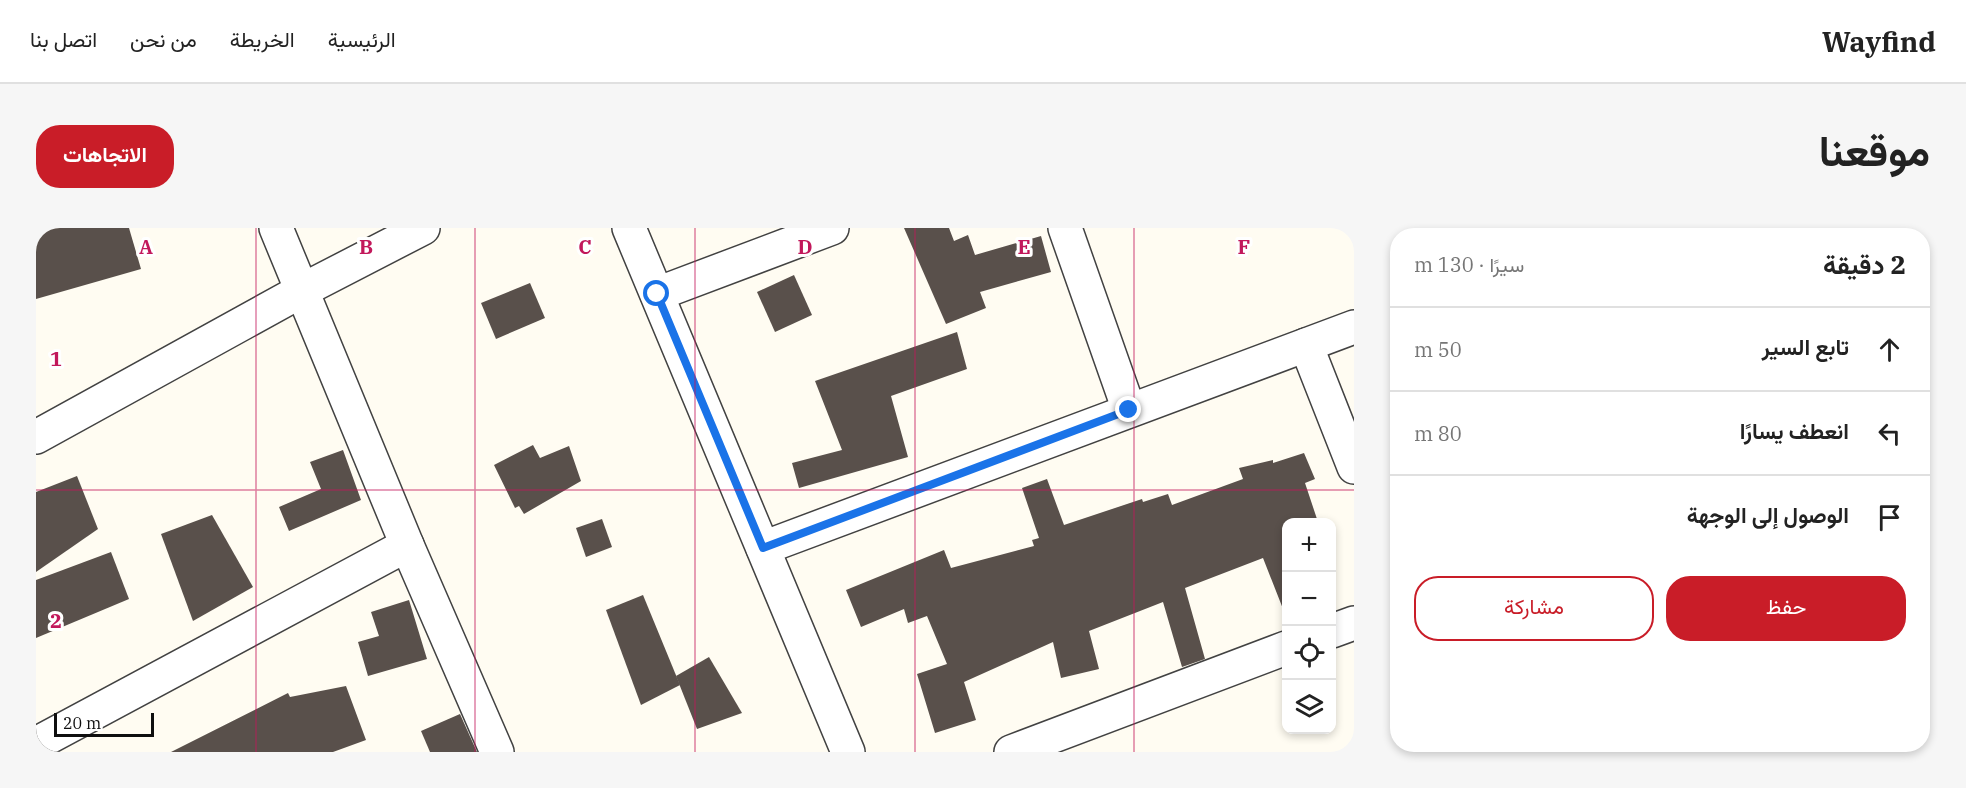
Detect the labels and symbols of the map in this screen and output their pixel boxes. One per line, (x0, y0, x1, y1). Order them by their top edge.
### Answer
text: A (139, 233, 153, 260)
text: B (359, 233, 373, 260)
text: C (578, 233, 592, 260)
text: D (797, 233, 813, 260)
text: E (1017, 233, 1031, 260)
text: F (1238, 233, 1250, 260)
route start (643, 280, 669, 306)
text: 1 (50, 345, 62, 372)
route end (1115, 396, 1141, 422)
text: 2 (50, 607, 62, 634)
scale bar (54, 710, 154, 738)

